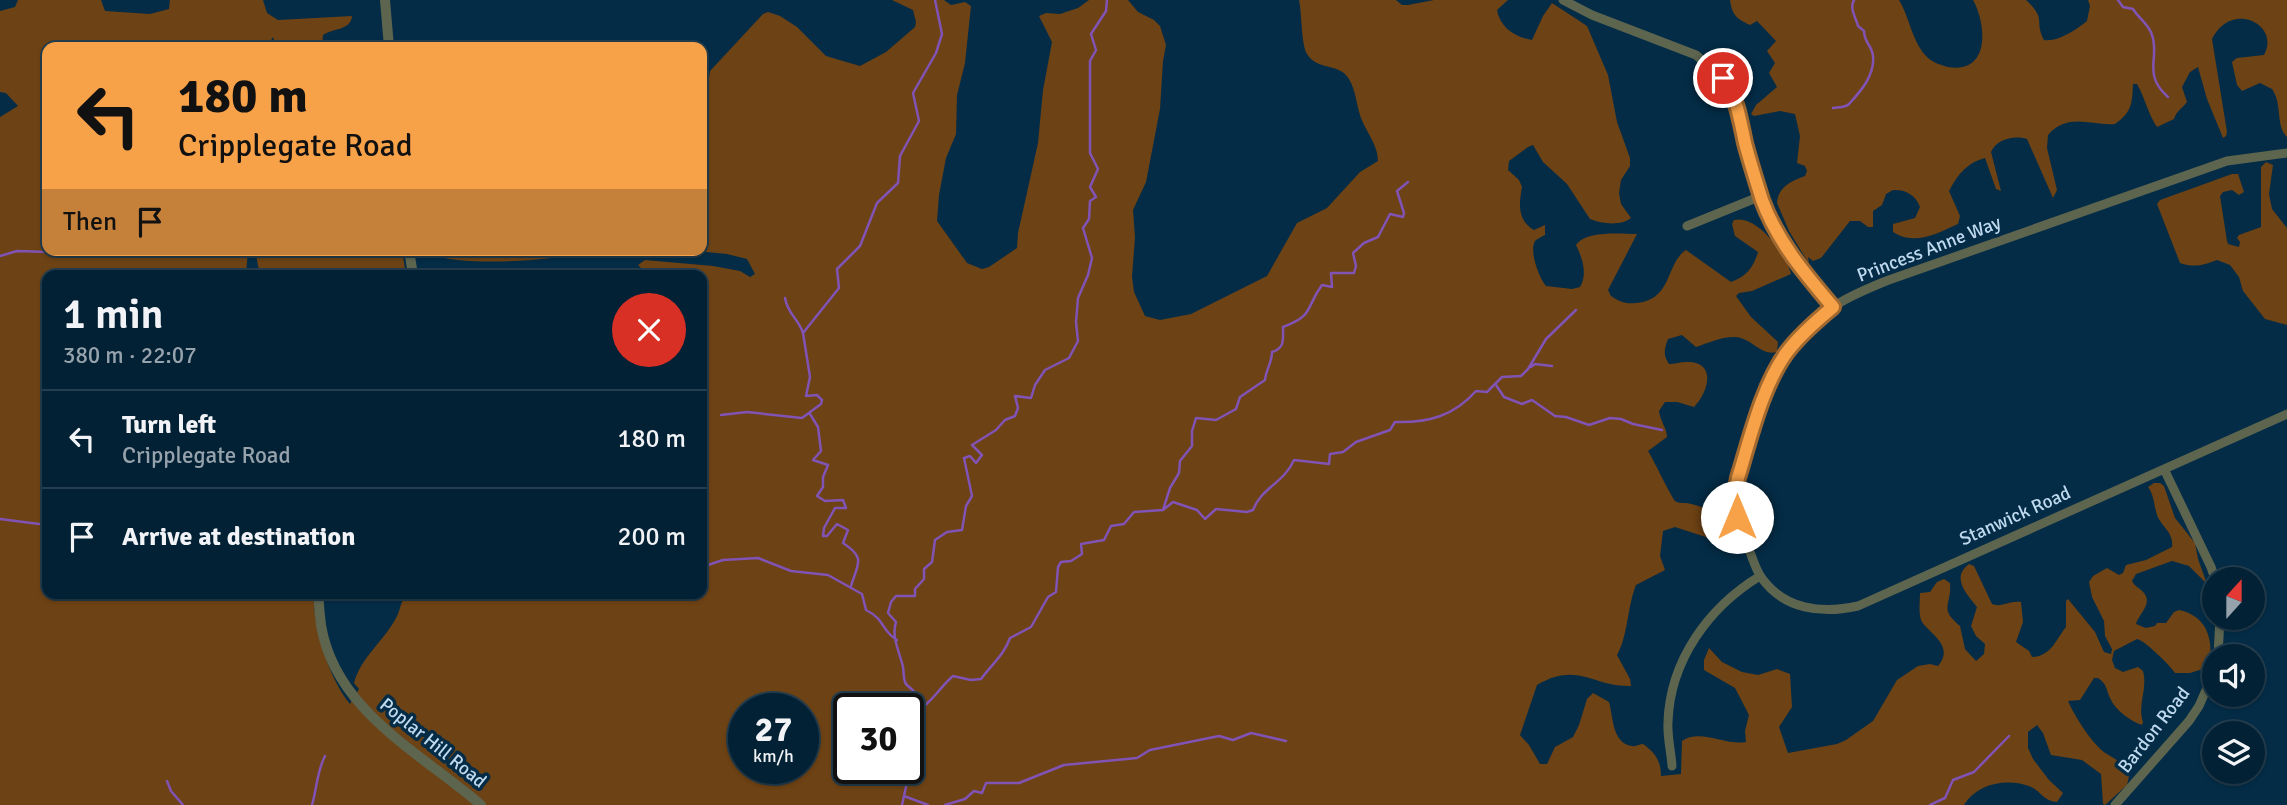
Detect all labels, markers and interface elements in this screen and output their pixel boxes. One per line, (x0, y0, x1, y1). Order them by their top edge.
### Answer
pin (1693, 48, 1753, 108)
icon: arrive (1704, 59, 1742, 97)
text: 180 m (178, 66, 308, 126)
icon: left (63, 70, 154, 161)
text: Cripplegate Road (178, 126, 413, 165)
icon: arrive (131, 203, 169, 241)
text: Then (63, 206, 117, 238)
street label: Princess Anne Way (1854, 210, 2004, 287)
text: 1 min (63, 289, 164, 340)
button: close (612, 293, 686, 367)
text: 380 m · 22:07 (63, 341, 197, 370)
text: Turn left (122, 409, 216, 441)
icon: left (63, 420, 101, 458)
text: 180 m (617, 423, 686, 455)
text: Cripplegate Road (122, 441, 291, 470)
position arrow (1700, 480, 1774, 554)
street label: Stanwick Road (1956, 481, 2074, 551)
icon: arrive (63, 518, 101, 556)
text: Arrive at destination (122, 521, 355, 553)
text: 200 m (617, 521, 686, 553)
north arrow (2202, 567, 2264, 630)
map controls (2202, 567, 2265, 784)
button: sound (2202, 644, 2265, 707)
street label: Bardon Road (2113, 682, 2195, 778)
street label: Poplar Hill Road (375, 693, 491, 793)
speed limit sign: 30 (833, 693, 924, 784)
text: 27 (755, 708, 792, 751)
button: layers (2202, 721, 2265, 784)
text: km/h (753, 745, 794, 767)

